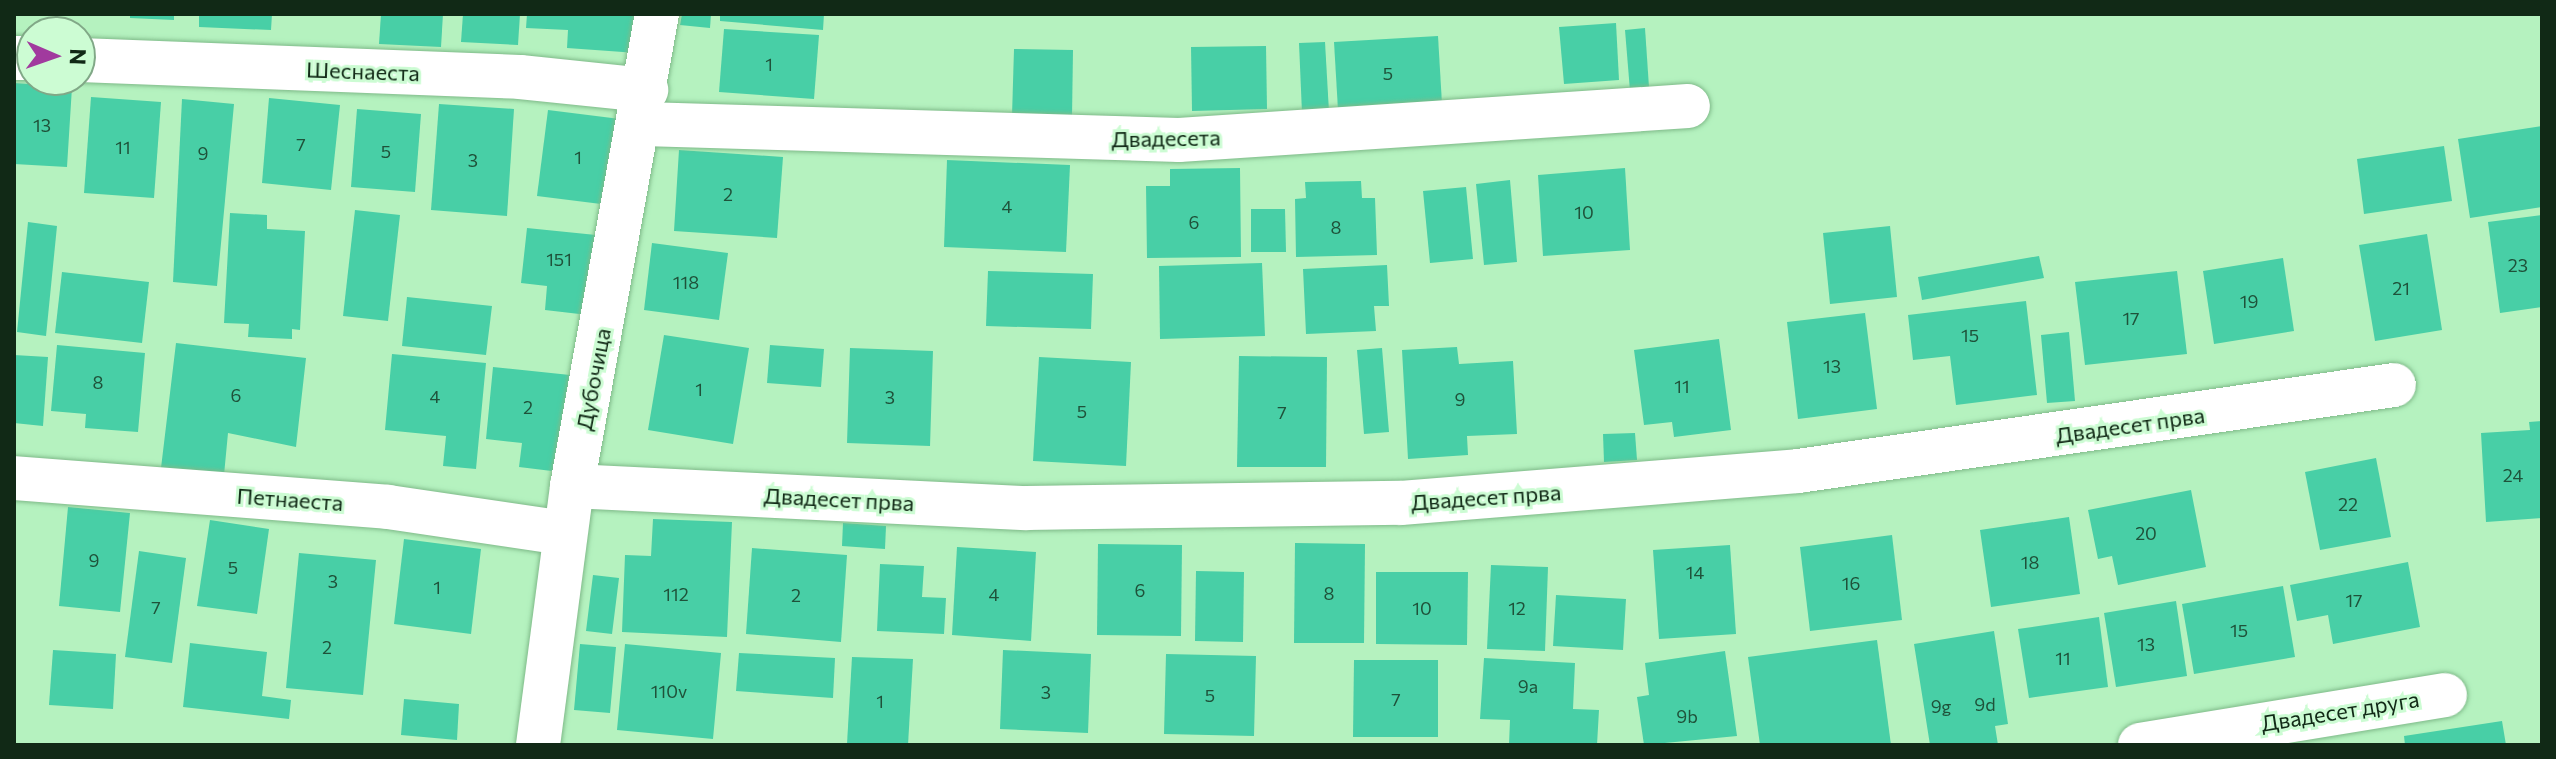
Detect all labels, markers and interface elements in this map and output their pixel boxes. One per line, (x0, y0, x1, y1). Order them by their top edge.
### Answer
north arrow (16, 16, 96, 96)
text: N (65, 48, 92, 66)
house number: 1 (765, 53, 773, 75)
street label: Шеснаеста (306, 56, 420, 86)
house number: 5 (1383, 62, 1393, 84)
house number: 13 (33, 114, 51, 136)
street label: Двадесета (1111, 124, 1221, 152)
house number: 7 (296, 133, 306, 155)
house number: 11 (115, 136, 131, 158)
house number: 5 (381, 140, 391, 162)
house number: 9 (198, 142, 208, 164)
house number: 1 (574, 146, 582, 168)
house number: 3 (468, 149, 478, 171)
house number: 2 (723, 183, 733, 205)
house number: 4 (1002, 195, 1012, 217)
house number: 10 (1574, 201, 1594, 223)
house number: 6 (1189, 211, 1199, 233)
house number: 8 (1331, 216, 1341, 238)
house number: 151 (546, 248, 572, 270)
house number: 23 (2508, 254, 2528, 276)
house number: 118 (673, 271, 699, 293)
house number: 21 (2392, 277, 2410, 299)
house number: 19 (2240, 290, 2258, 312)
house number: 17 (2122, 307, 2140, 329)
house number: 15 (1961, 324, 1979, 346)
street label: Дубочица (570, 326, 616, 432)
house number: 13 (1823, 355, 1841, 377)
house number: 8 (93, 371, 103, 393)
house number: 11 (1674, 375, 1690, 397)
house number: 1 (695, 378, 703, 400)
house number: 6 (231, 384, 241, 406)
house number: 4 (430, 385, 440, 407)
house number: 3 (885, 386, 895, 408)
house number: 9 (1455, 388, 1465, 410)
house number: 2 (523, 396, 533, 418)
house number: 5 (1077, 400, 1087, 422)
house number: 7 (1277, 401, 1287, 423)
street label: Двадесет прва (2054, 401, 2206, 449)
house number: 24 (2503, 464, 2523, 486)
street label: Двадесет прва (1410, 479, 1562, 515)
street label: Петнаеста (236, 482, 344, 516)
street label: Двадесет прва (763, 482, 915, 516)
house number: 22 (2338, 493, 2358, 515)
house number: 20 (2135, 522, 2157, 544)
house number: 9 (89, 549, 99, 571)
house number: 18 (2021, 551, 2039, 573)
house number: 5 (228, 556, 238, 578)
house number: 14 (1686, 561, 1704, 583)
house number: 3 (328, 570, 338, 592)
house number: 16 (1842, 572, 1860, 594)
house number: 1 (433, 576, 441, 598)
house number: 6 (1135, 579, 1145, 601)
house number: 8 (1324, 582, 1334, 604)
house number: 112 (663, 583, 689, 605)
house number: 4 (989, 583, 999, 605)
house number: 2 (791, 584, 801, 606)
house number: 17 (2345, 589, 2363, 611)
house number: 7 (151, 596, 161, 618)
house number: 10 (1412, 597, 1432, 619)
house number: 12 (1508, 597, 1526, 619)
house number: 15 (2230, 619, 2248, 641)
house number: 13 (2137, 633, 2155, 655)
house number: 2 (322, 636, 332, 658)
house number: 11 (2055, 647, 2071, 669)
house number: 9a (1518, 675, 1538, 697)
house number: 110v (651, 680, 687, 702)
house number: 3 (1041, 681, 1051, 703)
house number: 5 (1205, 684, 1215, 706)
street label: Двадесет друга (2259, 685, 2421, 737)
house number: 7 (1391, 688, 1401, 710)
house number: 1 (876, 690, 884, 712)
house number: 9d (1974, 693, 1996, 715)
house number: 9g (1931, 695, 1951, 717)
house number: 9b (1676, 705, 1698, 727)

